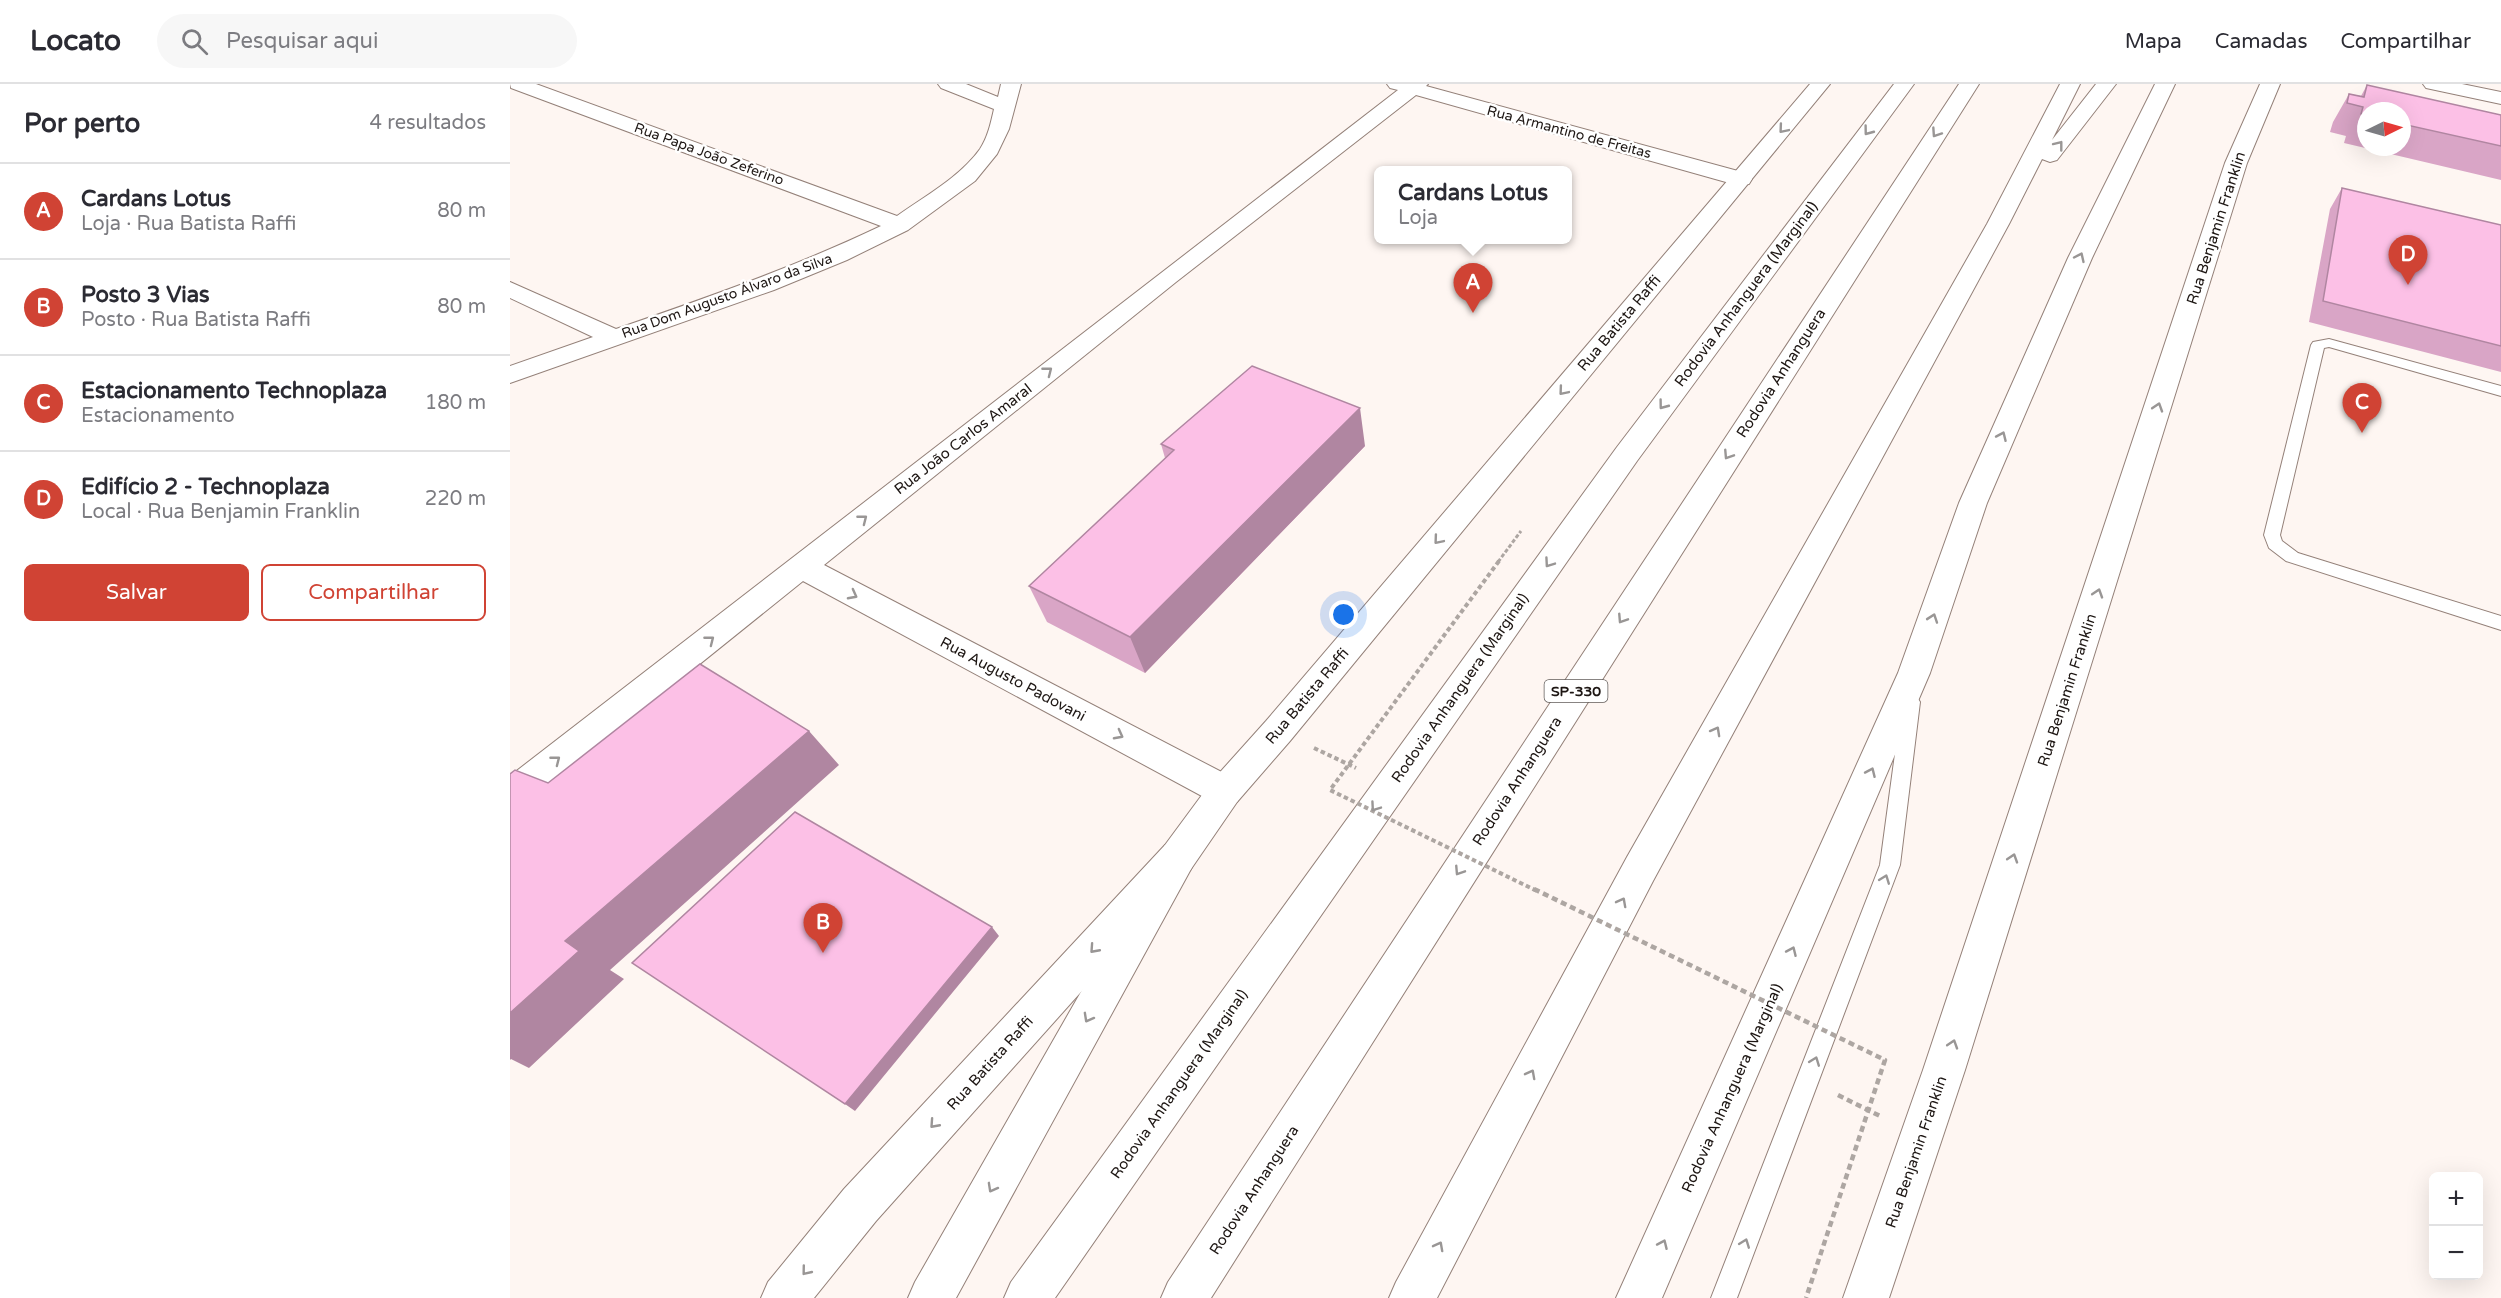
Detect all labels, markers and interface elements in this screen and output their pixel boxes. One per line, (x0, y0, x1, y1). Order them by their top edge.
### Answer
search box (157, 14, 577, 68)
text: Locato (30, 24, 121, 58)
icon: search (178, 25, 211, 58)
text: Pesquisar aqui (226, 28, 378, 54)
text: Mapa (2125, 29, 2182, 54)
text: Camadas (2215, 29, 2307, 54)
text: Compartilhar (2340, 29, 2471, 54)
street label: Rua Armantino de Freitas (1485, 102, 1653, 162)
north arrow (2357, 102, 2411, 156)
text: Por perto (24, 108, 140, 139)
text: 4 resultados (370, 111, 486, 135)
street label: Rua Papa João Zeferino (632, 119, 786, 189)
one-way arrow (1779, 122, 1790, 133)
one-way arrow (1865, 124, 1876, 135)
one-way arrow (1932, 126, 1943, 137)
one-way arrow (2052, 141, 2063, 152)
street label: Rua Benjamin Franklin (2183, 149, 2249, 307)
popup (1374, 166, 1572, 244)
text: Cardans Lotus (1398, 180, 1548, 206)
text: Cardans Lotus (81, 186, 231, 212)
street label: Rodovia Anhanguera (Marginal) (1671, 198, 1821, 390)
text: A (36, 199, 51, 223)
text: 80 m (437, 199, 486, 223)
text: Loja (1398, 206, 1438, 230)
text: Loja · Rua Batista Raffi (81, 212, 296, 236)
pin: D (2388, 236, 2428, 285)
street label: Rua Dom Augusto Álvaro da Silva (619, 250, 835, 342)
one-way arrow (2073, 252, 2085, 263)
pin: A (1454, 264, 1492, 313)
street label: Rua Batista Raffi (1574, 271, 1664, 375)
text: Posto 3 Vias (81, 282, 210, 308)
text: B (37, 295, 50, 319)
text: 80 m (437, 295, 486, 319)
street label: Rodovia Anhanguera (1732, 305, 1830, 441)
text: Posto · Rua Batista Raffi (81, 308, 311, 332)
one-way arrow (1041, 368, 1052, 379)
text: Estacionamento Technoplaza (81, 378, 387, 404)
street label: Rua João Carlos Amaral (891, 380, 1035, 498)
one-way arrow (1559, 384, 1570, 395)
pin: C (2342, 384, 2382, 433)
text: C (37, 391, 50, 415)
text: 180 m (425, 391, 486, 415)
one-way arrow (1660, 398, 1671, 409)
one-way arrow (2151, 402, 2163, 413)
text: Estacionamento (81, 404, 235, 428)
one-way arrow (1995, 431, 2007, 442)
one-way arrow (1723, 449, 1735, 459)
text: Edifício 2 - Technoplaza (81, 474, 330, 500)
text: D (36, 487, 51, 511)
text: 220 m (425, 487, 486, 511)
text: Local · Rua Benjamin Franklin (81, 500, 360, 524)
one-way arrow (856, 515, 867, 526)
one-way arrow (1434, 533, 1445, 544)
one-way arrow (1545, 556, 1556, 567)
button: Salvar (24, 564, 249, 621)
button: Compartilhar (261, 564, 486, 621)
one-way arrow (847, 588, 858, 599)
one-way arrow (2091, 588, 2103, 599)
street label: Rodovia Anhanguera (Marginal) (1388, 590, 1532, 786)
your location (1329, 600, 1358, 629)
street label: Rua Benjamin Franklin (2034, 611, 2100, 769)
one-way arrow (1618, 612, 1629, 623)
one-way arrow (1926, 613, 1939, 624)
street label: Rua Augusto Padovani (937, 633, 1089, 725)
one-way arrow (703, 636, 714, 647)
street label: Rua Batista Raffi (1262, 644, 1352, 748)
road number: SP-330 (1544, 680, 1608, 702)
street label: Rodovia Anhanguera (1468, 713, 1566, 849)
one-way arrow (1709, 727, 1720, 737)
one-way arrow (1113, 728, 1123, 739)
one-way arrow (549, 757, 560, 768)
one-way arrow (1863, 767, 1875, 778)
one-way arrow (1371, 801, 1382, 812)
one-way arrow (2005, 853, 2018, 864)
one-way arrow (1455, 865, 1467, 875)
one-way arrow (1878, 874, 1890, 885)
one-way arrow (1615, 898, 1626, 908)
pin: B (804, 904, 842, 953)
one-way arrow (1090, 942, 1101, 952)
one-way arrow (1785, 946, 1797, 957)
street label: Rodovia Anhanguera (Marginal) (1678, 981, 1786, 1195)
street label: Rodovia Anhanguera (Marginal) (1107, 986, 1251, 1182)
street label: Rua Batista Raffi (943, 1012, 1037, 1114)
one-way arrow (1083, 1012, 1095, 1022)
one-way arrow (1946, 1039, 1958, 1050)
one-way arrow (1808, 1057, 1820, 1068)
one-way arrow (1524, 1070, 1535, 1080)
street label: Rua Benjamin Franklin (1881, 1074, 1951, 1230)
one-way arrow (930, 1117, 941, 1127)
street label: Rodovia Anhanguera (1205, 1122, 1303, 1258)
map controls (2429, 1172, 2483, 1280)
button: + (2429, 1172, 2483, 1226)
one-way arrow (988, 1182, 999, 1192)
button: − (2429, 1226, 2483, 1280)
one-way arrow (1738, 1239, 1751, 1249)
one-way arrow (1656, 1240, 1668, 1251)
one-way arrow (1432, 1242, 1443, 1253)
one-way arrow (803, 1264, 814, 1275)

